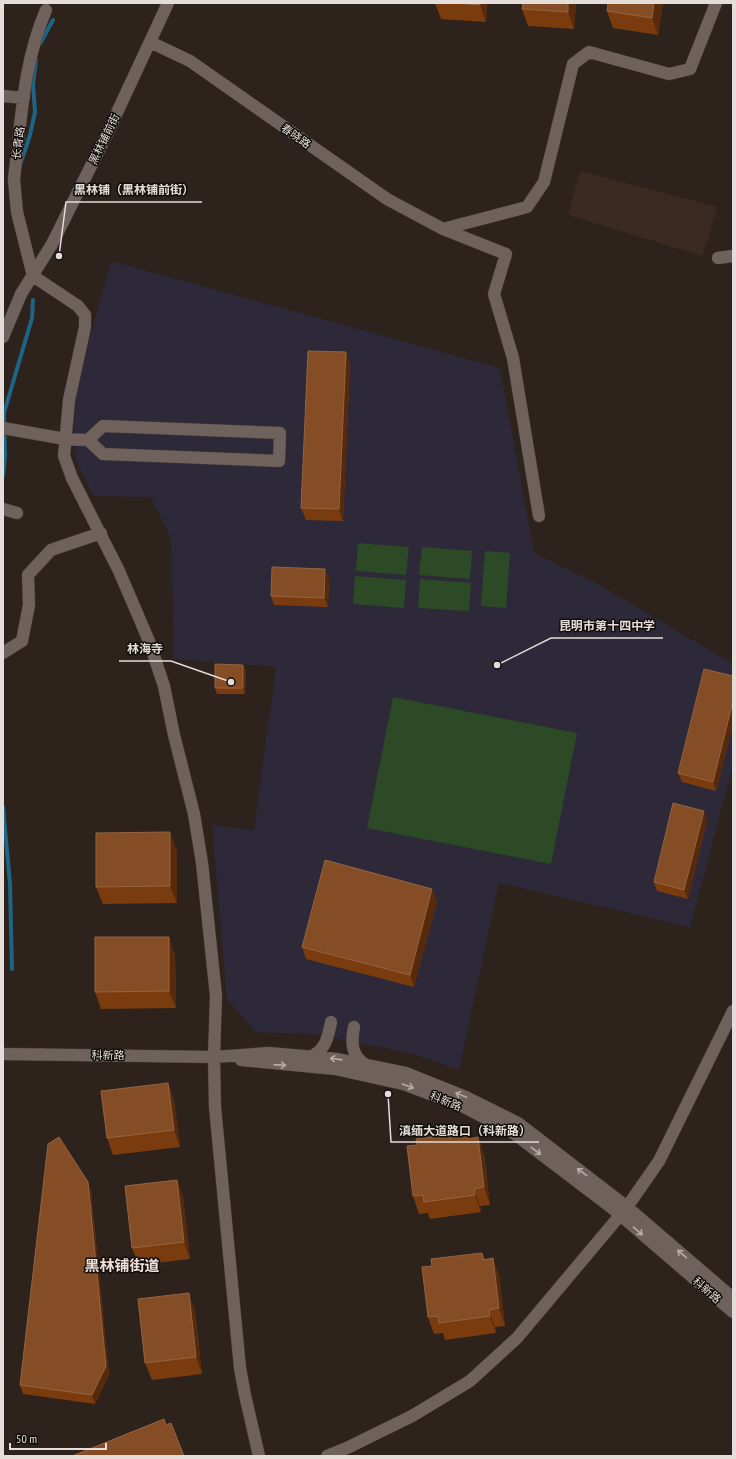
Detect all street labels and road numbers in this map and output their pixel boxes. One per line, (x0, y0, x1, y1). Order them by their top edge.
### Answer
street label: 黑林铺前街 (86, 111, 122, 167)
street label: 春晓路 (278, 121, 314, 151)
street label: 长青路 (9, 126, 27, 160)
street label: 科新路 (91, 1048, 125, 1062)
street label: 科新路 (428, 1088, 464, 1114)
street label: 科新路 (690, 1274, 724, 1306)

